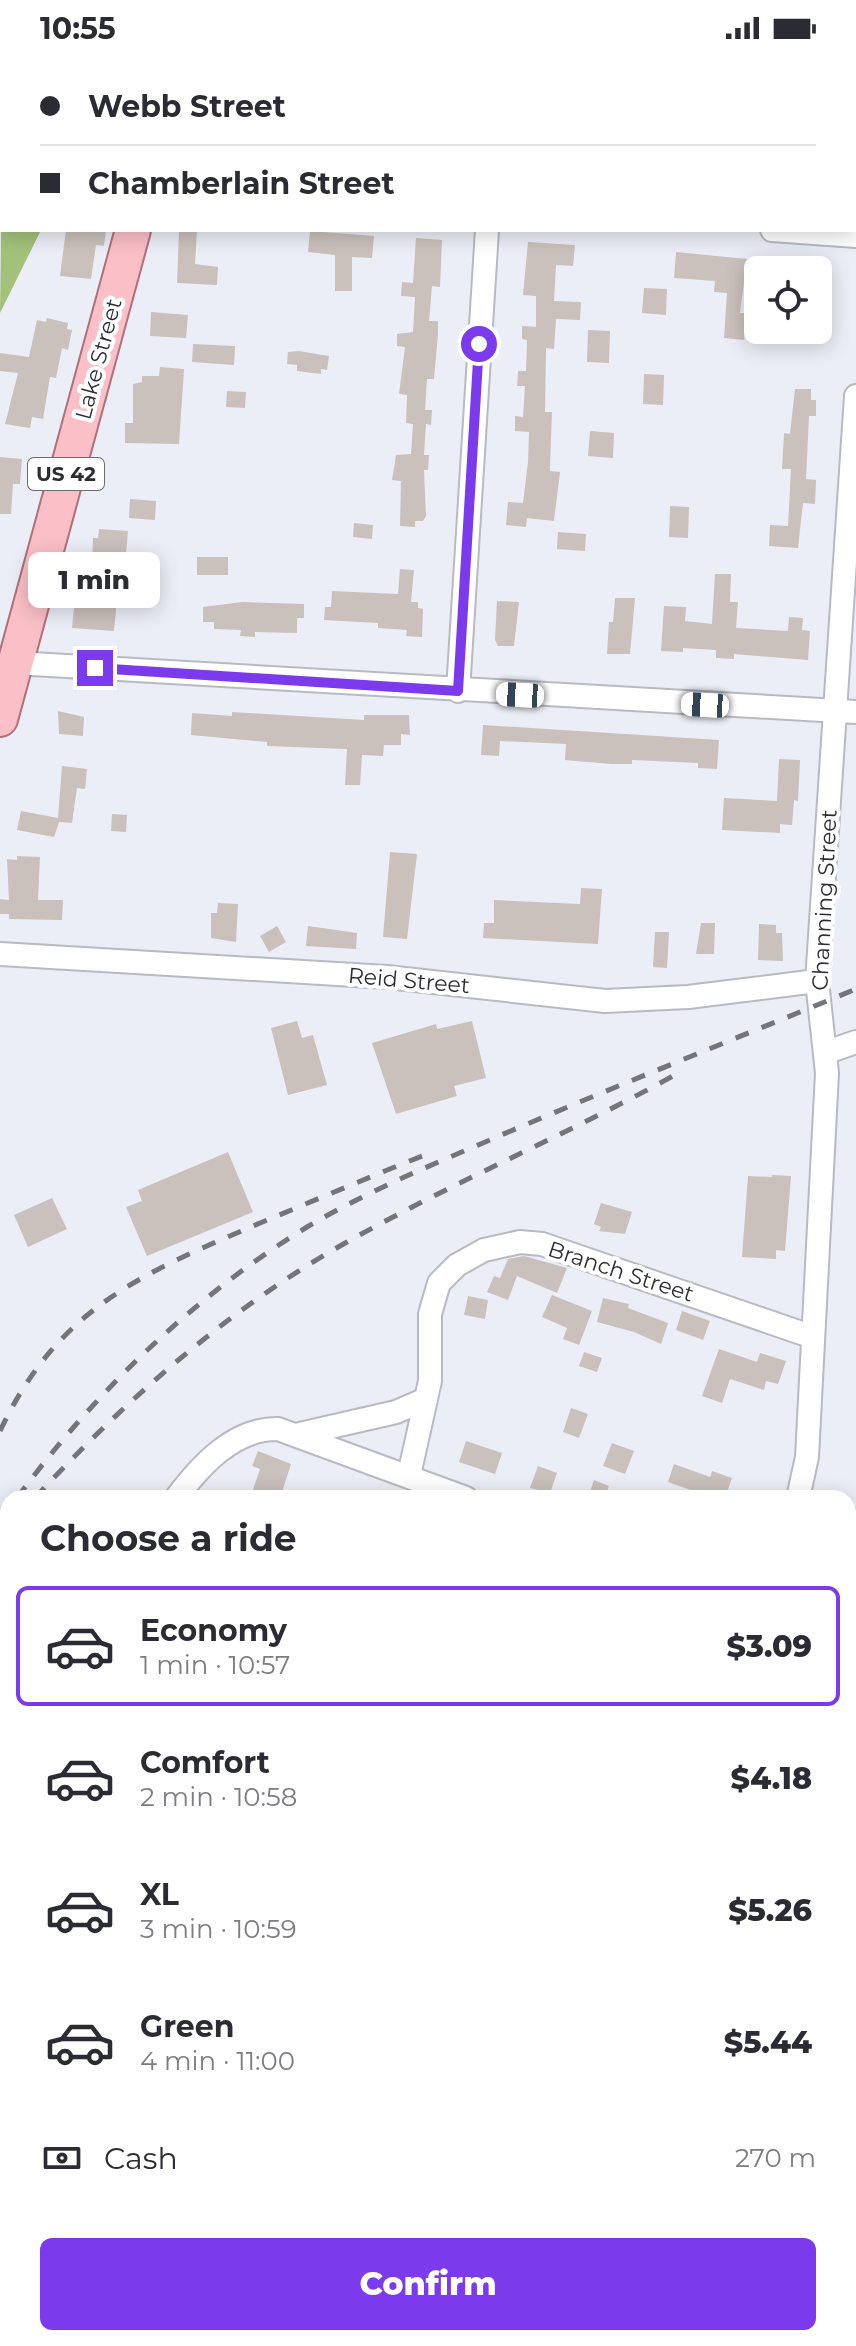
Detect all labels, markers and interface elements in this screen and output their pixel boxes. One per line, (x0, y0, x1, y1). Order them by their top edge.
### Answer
text: 10:55 (40, 10, 116, 47)
text: Webb Street (88, 88, 286, 125)
text: Chamberlain Street (88, 165, 394, 202)
map controls (744, 256, 832, 344)
button: locate (744, 256, 832, 344)
street label: Lake Street (69, 296, 128, 423)
route start (461, 326, 497, 362)
road number: US 42 (28, 458, 104, 490)
callout: 1 min (29, 552, 161, 608)
text: 1 min (58, 564, 130, 596)
route end (77, 650, 113, 686)
car (495, 682, 545, 708)
car (680, 692, 730, 718)
street label: Channing Street (806, 809, 843, 991)
street label: Reid Street (347, 962, 471, 999)
street label: Branch Street (545, 1235, 697, 1308)
text: Choose a ride (40, 1516, 297, 1560)
icon: car (44, 1610, 116, 1682)
text: Economy (140, 1612, 287, 1649)
text: $3.09 (726, 1628, 812, 1665)
text: 1 min · 10:57 (140, 1649, 290, 1681)
icon: car (44, 1742, 116, 1814)
text: Comfort (140, 1744, 270, 1781)
text: $4.18 (731, 1760, 812, 1797)
text: 2 min · 10:58 (140, 1781, 297, 1813)
icon: car (44, 1874, 116, 1946)
text: XL (140, 1876, 179, 1913)
text: $5.26 (728, 1892, 812, 1929)
text: 3 min · 10:59 (140, 1913, 296, 1945)
icon: car (44, 2006, 116, 2078)
text: Green (140, 2008, 234, 2045)
text: $5.44 (724, 2024, 812, 2061)
text: 4 min · 11:00 (140, 2045, 295, 2077)
icon: cash (40, 2136, 84, 2180)
text: Cash (104, 2140, 178, 2177)
text: 270 m (735, 2142, 816, 2174)
button: Confirm (40, 2238, 816, 2330)

